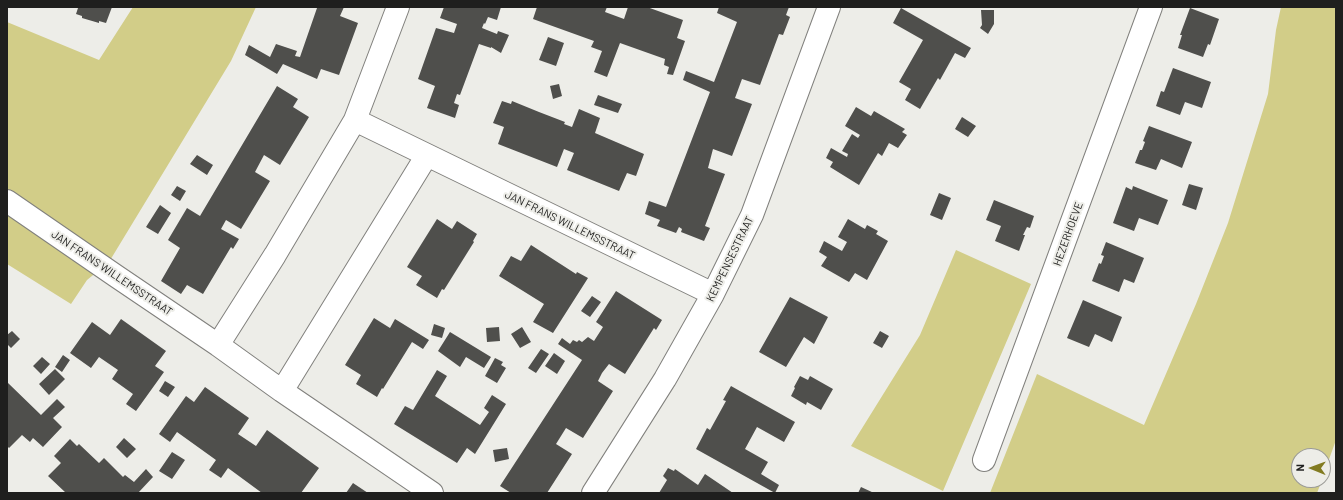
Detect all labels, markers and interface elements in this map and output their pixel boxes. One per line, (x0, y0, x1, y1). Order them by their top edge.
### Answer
street label: JAN FRANS WILLEMSSTRAAT (503, 188, 637, 262)
street label: HEZERHOEVE (1050, 200, 1086, 268)
street label: KEMPENSESTRAAT (704, 214, 756, 304)
street label: JAN FRANS WILLEMSSTRAAT (49, 228, 175, 318)
north arrow (1291, 448, 1331, 488)
text: N (1293, 464, 1306, 472)

